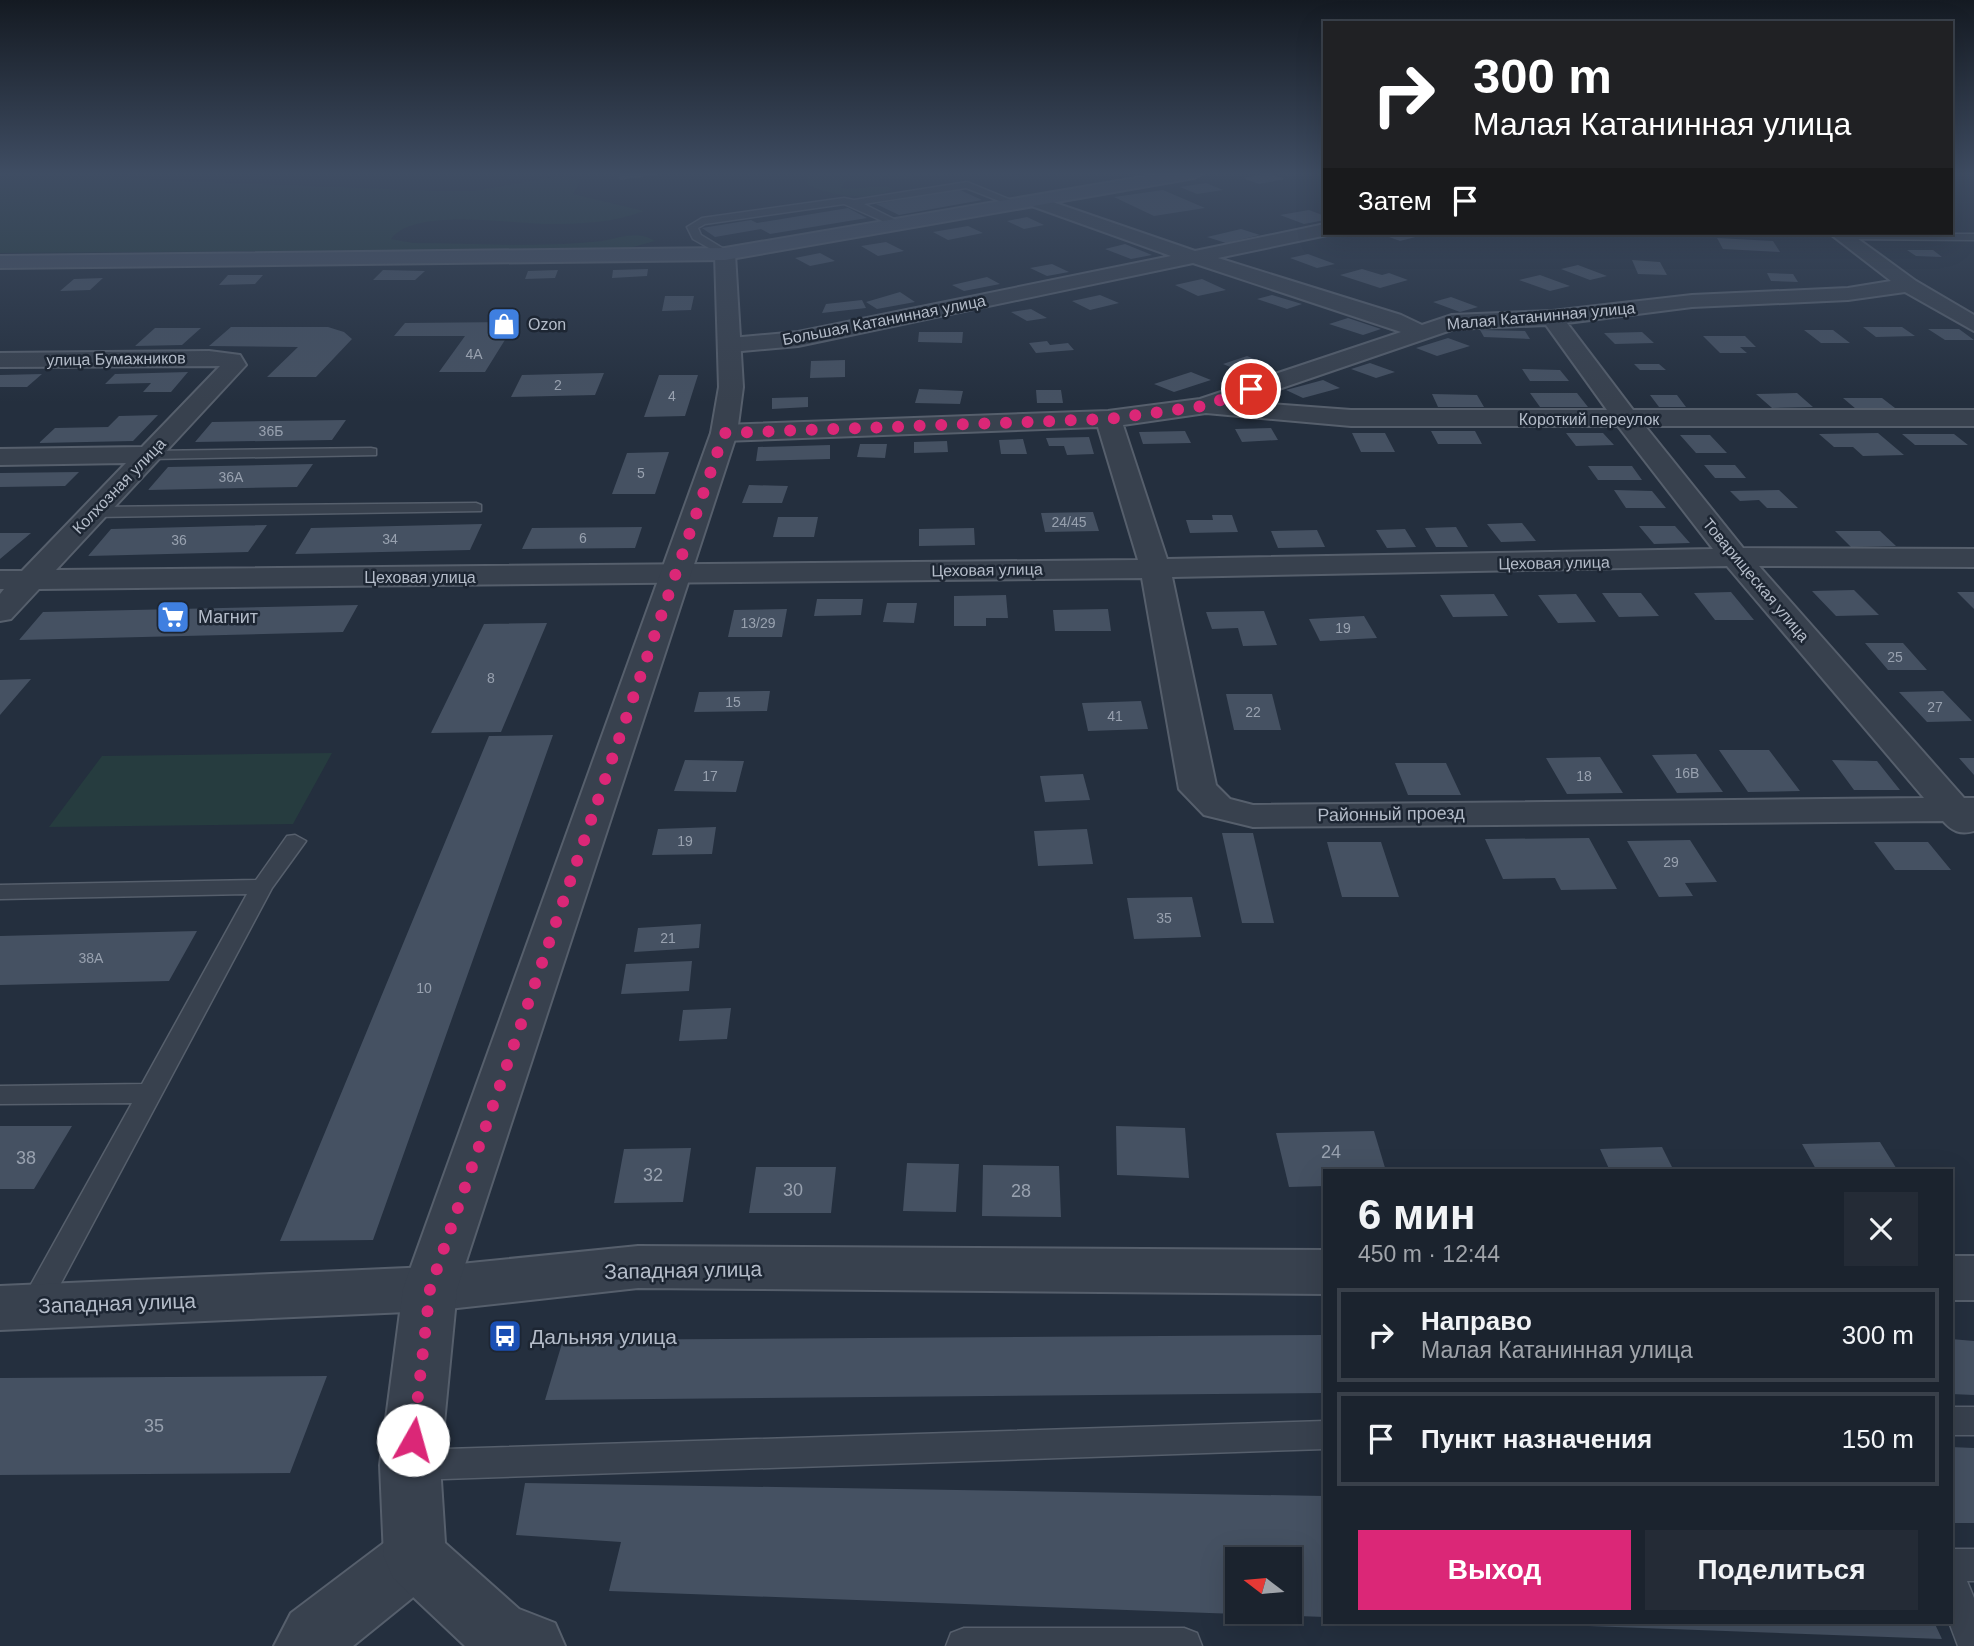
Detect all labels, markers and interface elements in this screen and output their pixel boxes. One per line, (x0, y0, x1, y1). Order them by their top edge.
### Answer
icon: right (1358, 49, 1449, 140)
text: 300 m (1473, 49, 1612, 103)
text: Малая Катанинная улица (1473, 106, 1851, 142)
icon: arrive (1446, 182, 1484, 220)
text: Затем (1358, 186, 1432, 216)
street label: Большая Катанинная улица (781, 292, 987, 348)
street label: Малая Катанинная улица (1446, 299, 1636, 333)
shop icon: Ozon (485, 305, 523, 343)
place label: Ozon (528, 316, 566, 333)
house number: 4А (465, 346, 483, 362)
street label: улица Бумажников (46, 349, 186, 369)
pin (1221, 359, 1281, 419)
icon: arrive (1232, 370, 1270, 408)
house number: 2 (554, 377, 562, 393)
house number: 4 (668, 388, 676, 404)
street label: Короткий переулок (1519, 411, 1660, 428)
house number: 36Б (259, 423, 283, 439)
street label: Колхозная улица (69, 435, 169, 537)
house number: 5 (637, 465, 645, 481)
house number: 36А (219, 469, 244, 485)
house number: 24/45 (1051, 514, 1087, 530)
street label: Товарищеская улица (1699, 515, 1813, 645)
house number: 6 (579, 530, 587, 546)
house number: 34 (382, 531, 398, 547)
house number: 36 (171, 532, 187, 548)
street label: Цеховая улица (1498, 554, 1610, 572)
street label: Цеховая улица (931, 561, 1043, 579)
street label: Цеховая улица (364, 569, 476, 586)
supermarket icon: Магнит (154, 598, 192, 636)
place label: Магнит (198, 607, 258, 627)
house number: 13/29 (740, 615, 776, 631)
house number: 19 (1335, 620, 1351, 636)
house number: 25 (1887, 649, 1903, 665)
house number: 8 (487, 670, 495, 686)
house number: 15 (725, 694, 741, 710)
house number: 27 (1927, 699, 1943, 715)
house number: 22 (1245, 704, 1261, 720)
house number: 41 (1107, 708, 1123, 724)
house number: 16В (1675, 765, 1699, 781)
house number: 17 (702, 768, 718, 784)
house number: 18 (1576, 768, 1592, 784)
street label: Районный проезд (1317, 803, 1465, 825)
house number: 19 (677, 833, 693, 849)
house number: 29 (1663, 854, 1679, 870)
house number: 35 (1156, 910, 1172, 926)
house number: 21 (660, 930, 676, 946)
house number: 38А (79, 950, 104, 966)
house number: 10 (416, 980, 432, 996)
house number: 24 (1321, 1142, 1341, 1162)
house number: 38 (16, 1148, 36, 1168)
house number: 32 (643, 1165, 663, 1185)
house number: 30 (783, 1180, 803, 1200)
house number: 28 (1011, 1181, 1031, 1201)
text: 6 мин (1358, 1191, 1475, 1238)
button: close (1844, 1192, 1918, 1266)
text: 450 m · 12:44 (1358, 1241, 1500, 1267)
street label: Западная улица (604, 1257, 762, 1283)
street label: Западная улица (38, 1289, 197, 1317)
text: Направо (1421, 1306, 1532, 1336)
icon: right (1362, 1316, 1400, 1354)
bus stop icon: Дальняя улица (486, 1317, 524, 1355)
text: 300 m (1842, 1320, 1914, 1350)
place label: Дальняя улица (530, 1325, 677, 1348)
text: Малая Катанинная улица (1421, 1337, 1693, 1363)
position arrow (376, 1403, 450, 1477)
house number: 35 (144, 1416, 164, 1436)
icon: arrive (1362, 1420, 1400, 1458)
text: Пункт назначения (1421, 1424, 1652, 1454)
text: 150 m (1842, 1424, 1914, 1454)
button: Выход (1358, 1530, 1631, 1610)
button: Поделиться (1645, 1530, 1918, 1610)
north arrow (1225, 1547, 1302, 1624)
map controls (1225, 1547, 1302, 1624)

